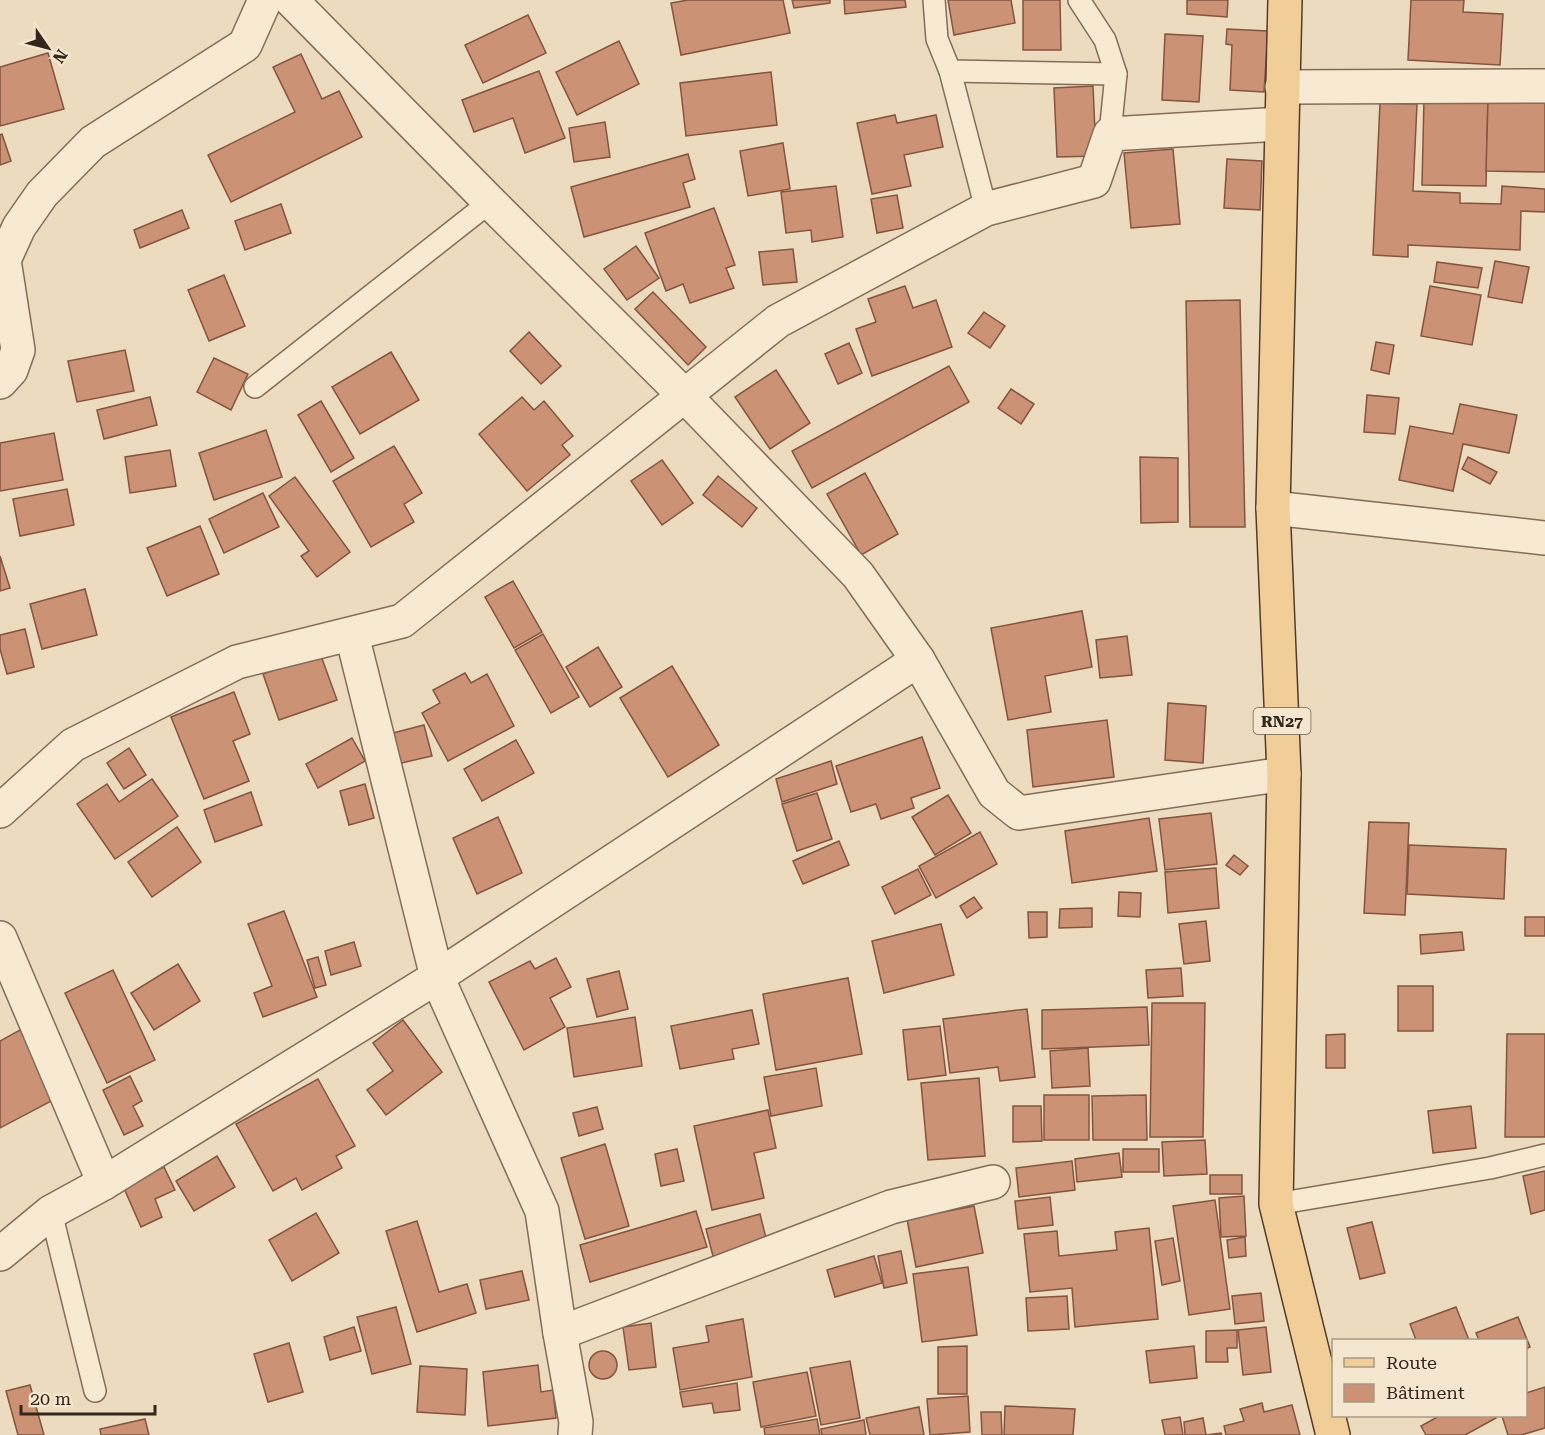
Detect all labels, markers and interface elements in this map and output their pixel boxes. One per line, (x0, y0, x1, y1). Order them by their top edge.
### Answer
north arrow (18, 18, 78, 78)
text: N (49, 46, 71, 67)
road number: RN27 (1254, 708, 1310, 734)
legend (1332, 1339, 1527, 1417)
text: Route (1386, 1352, 1437, 1373)
scale bar (21, 1378, 154, 1416)
text: Bâtiment (1386, 1382, 1465, 1403)
text: 20 m (30, 1388, 71, 1409)

